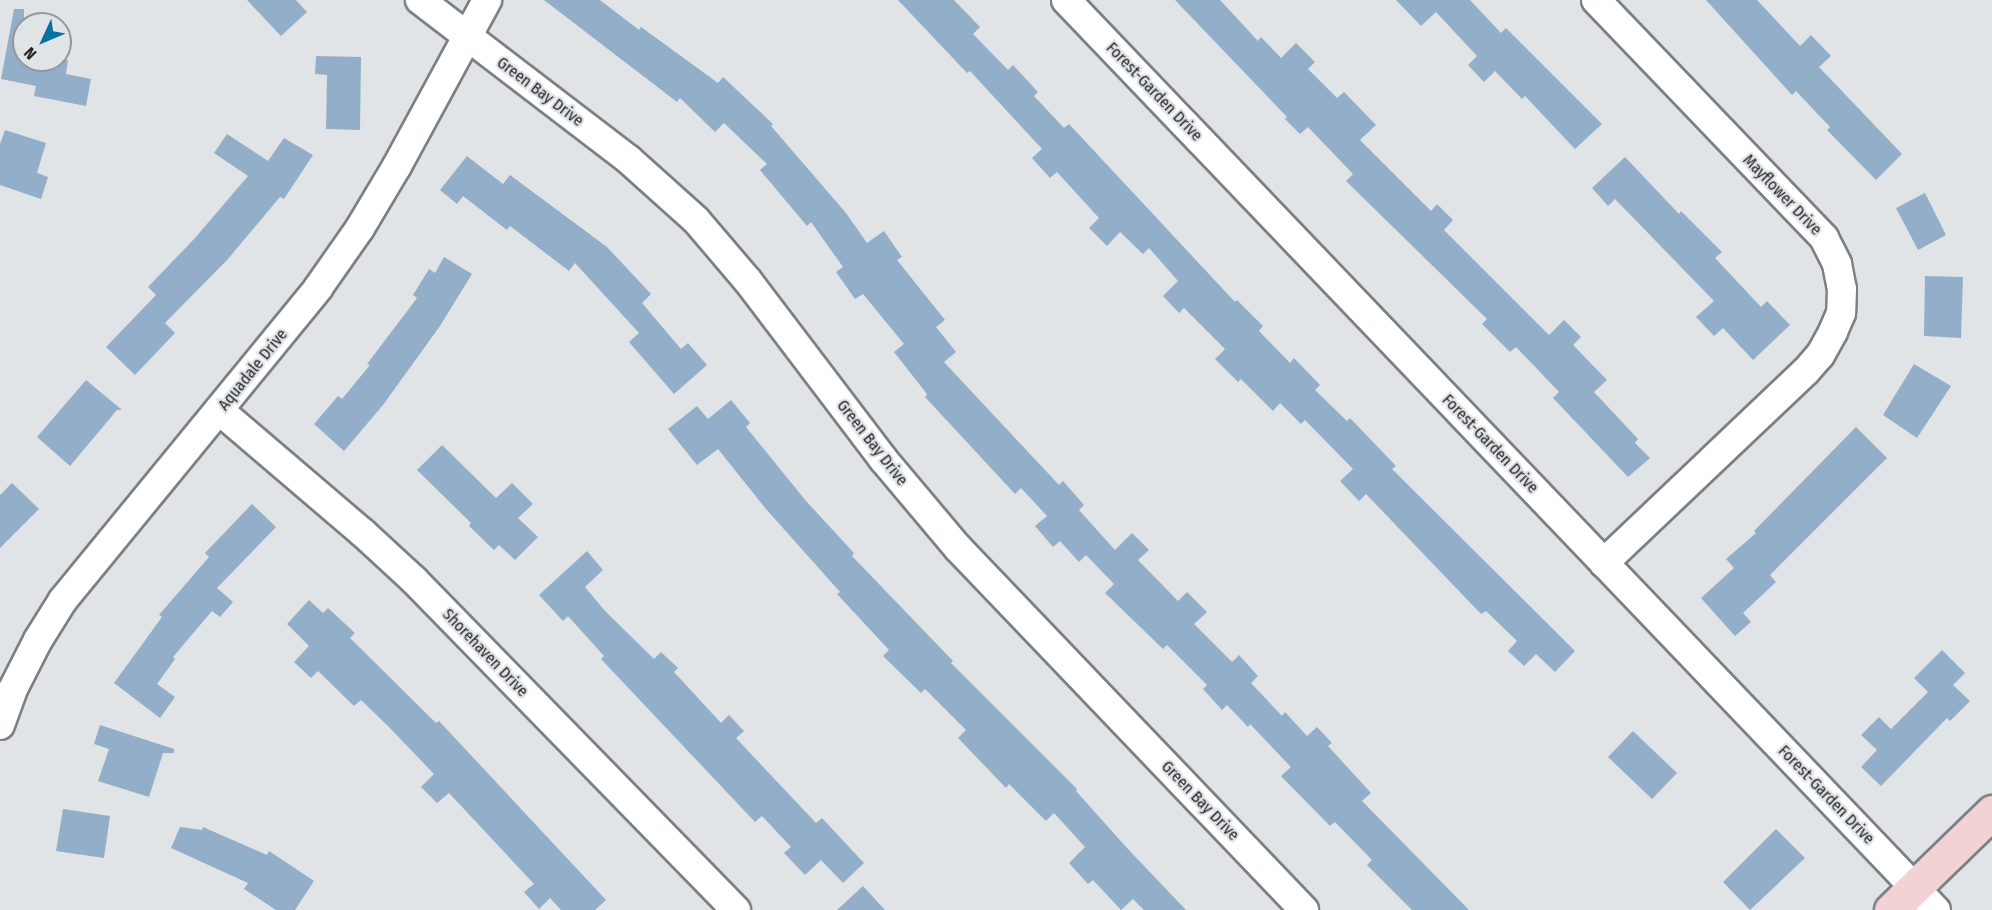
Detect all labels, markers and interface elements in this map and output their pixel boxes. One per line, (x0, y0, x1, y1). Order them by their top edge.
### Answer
north arrow (12, 12, 72, 72)
street label: Forest-Garden Drive (1102, 39, 1206, 145)
text: N (20, 43, 40, 64)
street label: Green Bay Drive (493, 53, 587, 131)
street label: Mayflower Drive (1739, 151, 1825, 239)
street label: Aquadale Drive (214, 325, 292, 415)
street label: Forest-Garden Drive (1438, 391, 1542, 497)
street label: Green Bay Drive (833, 396, 911, 490)
street label: Shorehaven Drive (438, 605, 532, 701)
street label: Forest-Garden Drive (1774, 742, 1878, 848)
street label: Green Bay Drive (1157, 757, 1243, 845)

